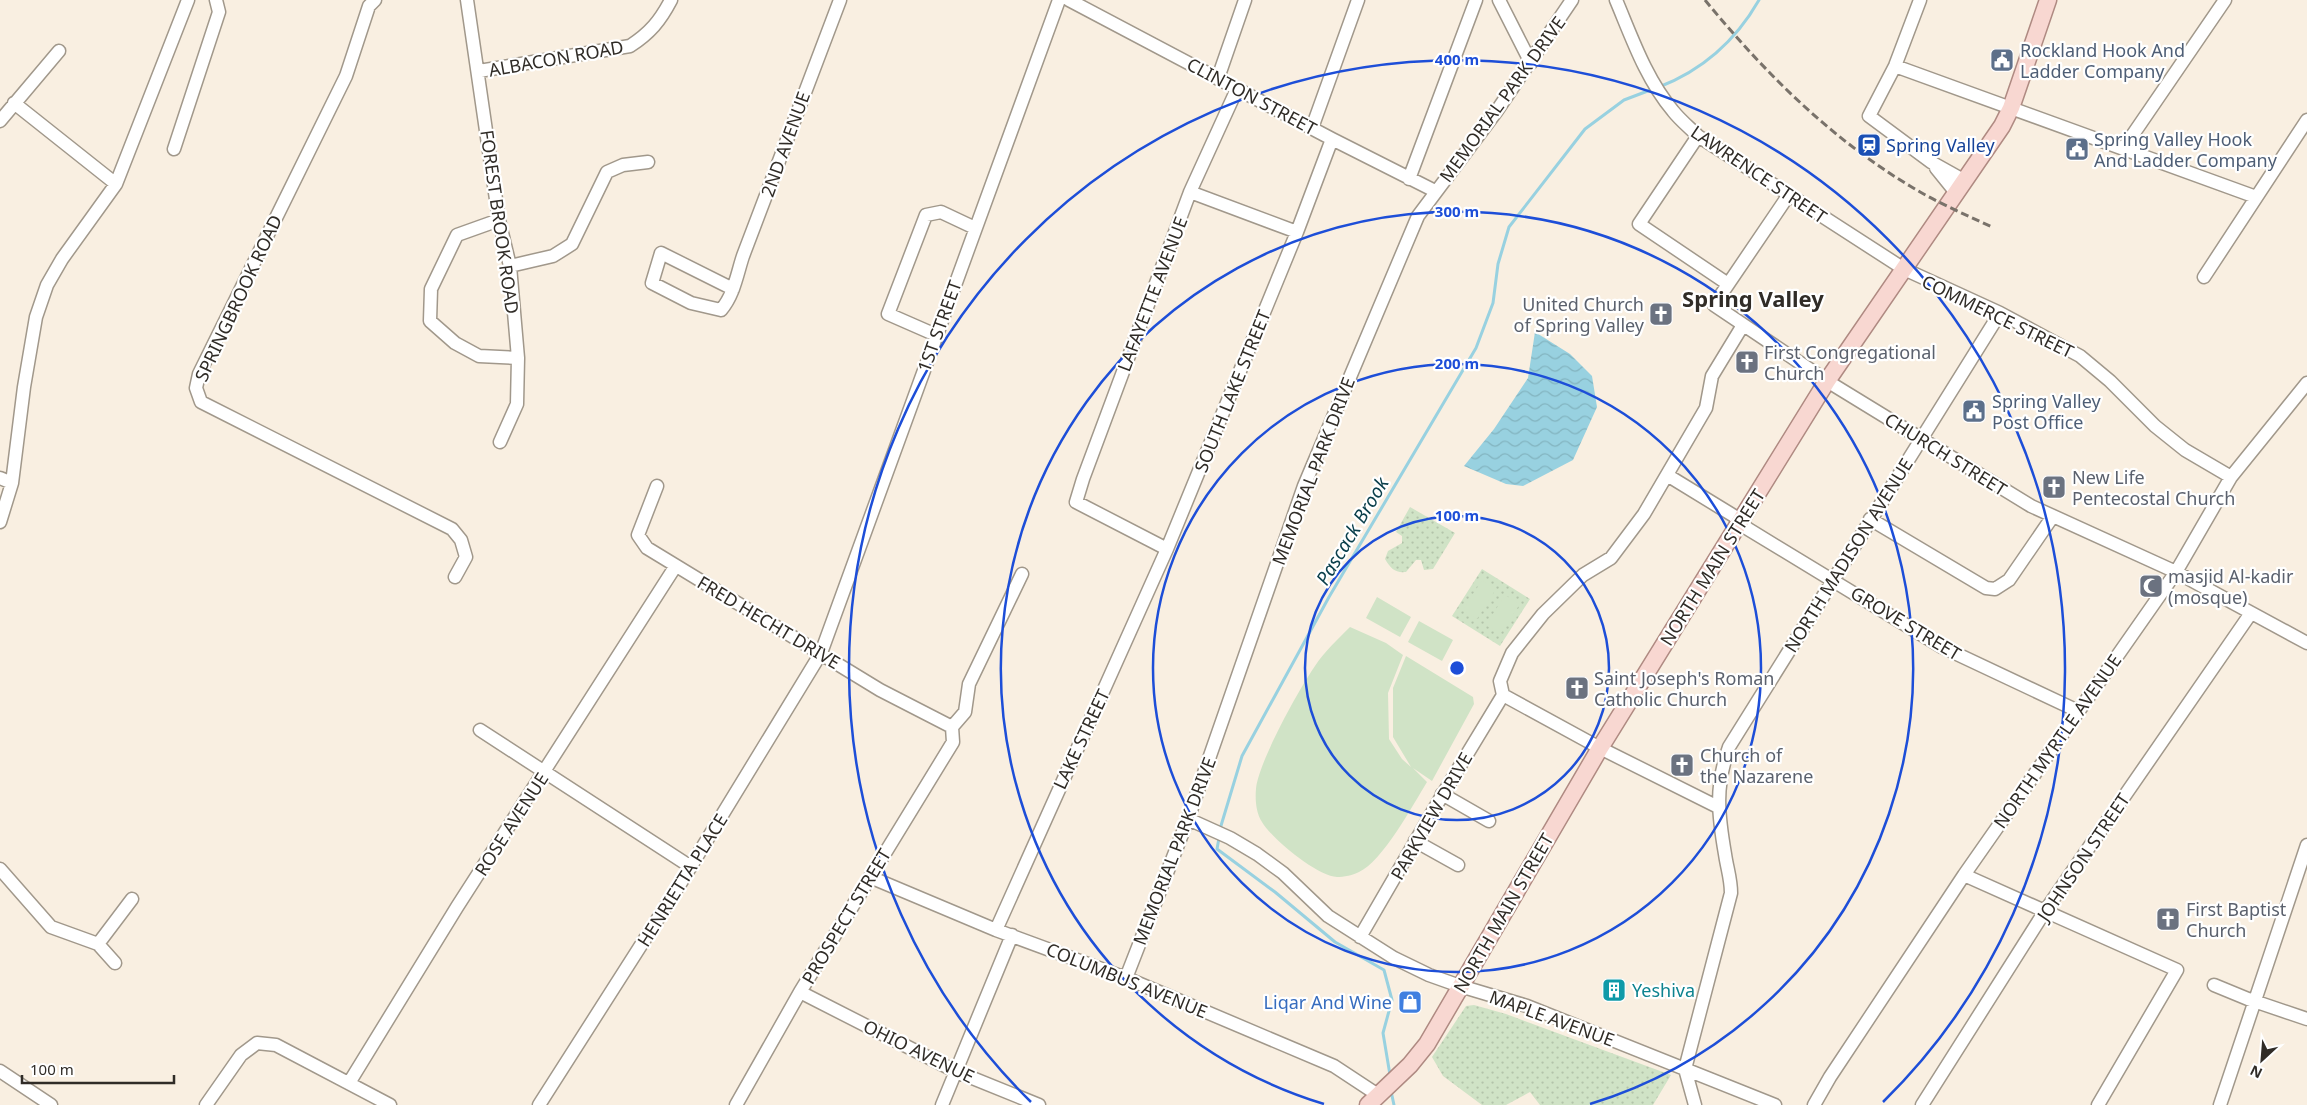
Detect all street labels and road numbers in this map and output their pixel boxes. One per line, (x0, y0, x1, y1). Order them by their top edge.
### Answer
street label: MEMORIAL PARK DRIVE (1434, 11, 1570, 187)
street label: ALBACON ROAD (487, 34, 625, 82)
street label: CLINTON STREET (1183, 52, 1321, 140)
street label: 2ND AVENUE (755, 88, 815, 200)
street label: LAWRENCE STREET (1686, 120, 1832, 228)
street label: FOREST BROOK ROAD (475, 128, 525, 316)
street label: SPRINGBROOK ROAD (189, 211, 287, 385)
street label: LAFAYETTE AVENUE (1111, 213, 1193, 375)
street label: COMMERCE STREET (1918, 269, 2078, 363)
street label: 1ST STREET (911, 277, 967, 375)
street label: SOUTH LAKE STREET (1188, 306, 1276, 476)
street label: MEMORIAL PARK DRIVE (1266, 374, 1360, 568)
street label: CHURCH STREET (1880, 407, 2012, 501)
street label: NORTH MADISON AVENUE (1778, 453, 1918, 657)
street label: NORTH MAIN STREET (1654, 484, 1770, 650)
street label: FRED HECHT DRIVE (693, 570, 845, 674)
street label: GROVE STREET (1846, 581, 1966, 665)
street label: NORTH MYRTLE AVENUE (1988, 649, 2126, 833)
street label: LAKE STREET (1047, 685, 1115, 793)
street label: PARKVIEW DRIVE (1385, 748, 1477, 884)
street label: MEMORIAL PARK DRIVE (1127, 754, 1221, 948)
street label: ROSE AVENUE (469, 768, 553, 880)
street label: JOHNSON STREET (2030, 788, 2135, 927)
street label: HENRIETTA PLACE (631, 809, 733, 951)
street label: NORTH MAIN STREET (1448, 829, 1558, 997)
street label: PROSPECT STREET (796, 844, 896, 988)
street label: COLUMBUS AVENUE (1043, 937, 1211, 1023)
street label: MAPLE AVENUE (1486, 984, 1618, 1052)
street label: OHIO AVENUE (860, 1014, 978, 1088)

